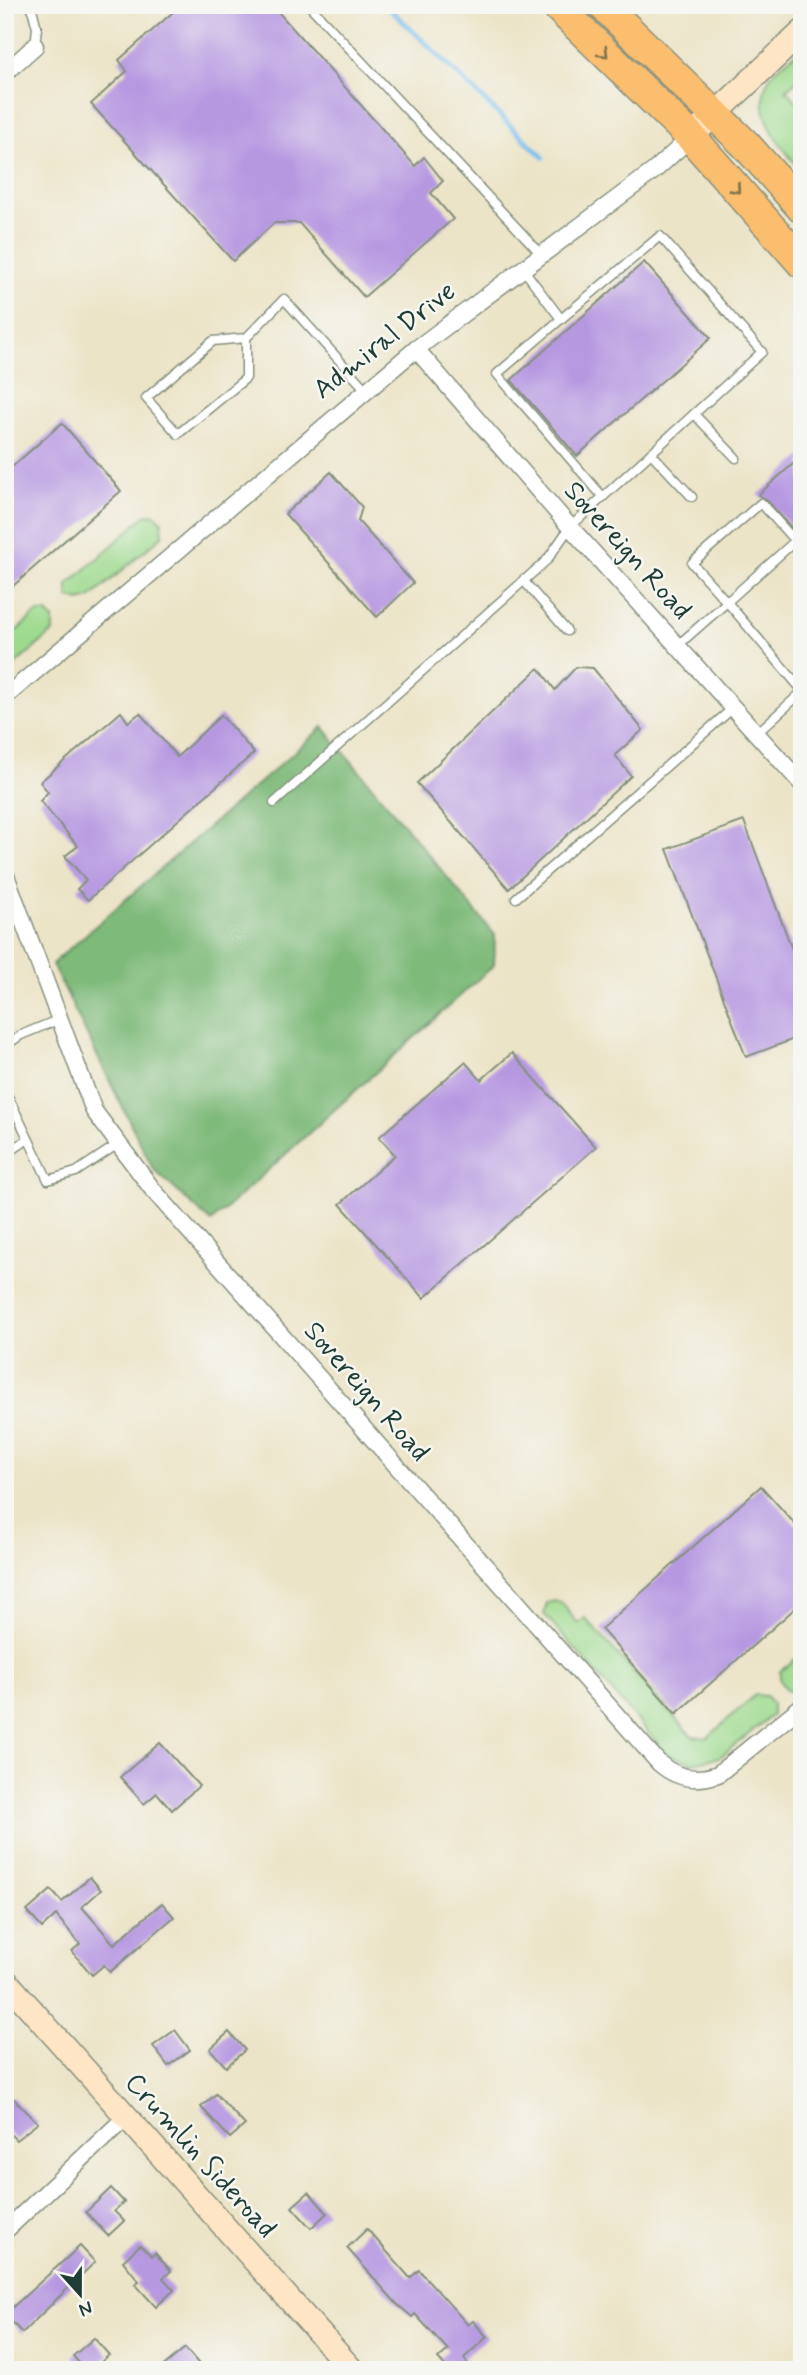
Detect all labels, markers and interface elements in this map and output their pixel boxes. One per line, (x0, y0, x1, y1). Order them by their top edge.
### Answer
one-way arrow (596, 45, 609, 58)
one-way arrow (728, 180, 740, 193)
street label: Admiral Drive (306, 274, 464, 408)
street label: Sovereign Road (555, 474, 699, 628)
street label: Sovereign Road (295, 1314, 437, 1470)
street label: Crumlin Sideroad (116, 2065, 284, 2247)
north arrow (46, 2260, 116, 2330)
text: N (75, 2295, 96, 2322)

